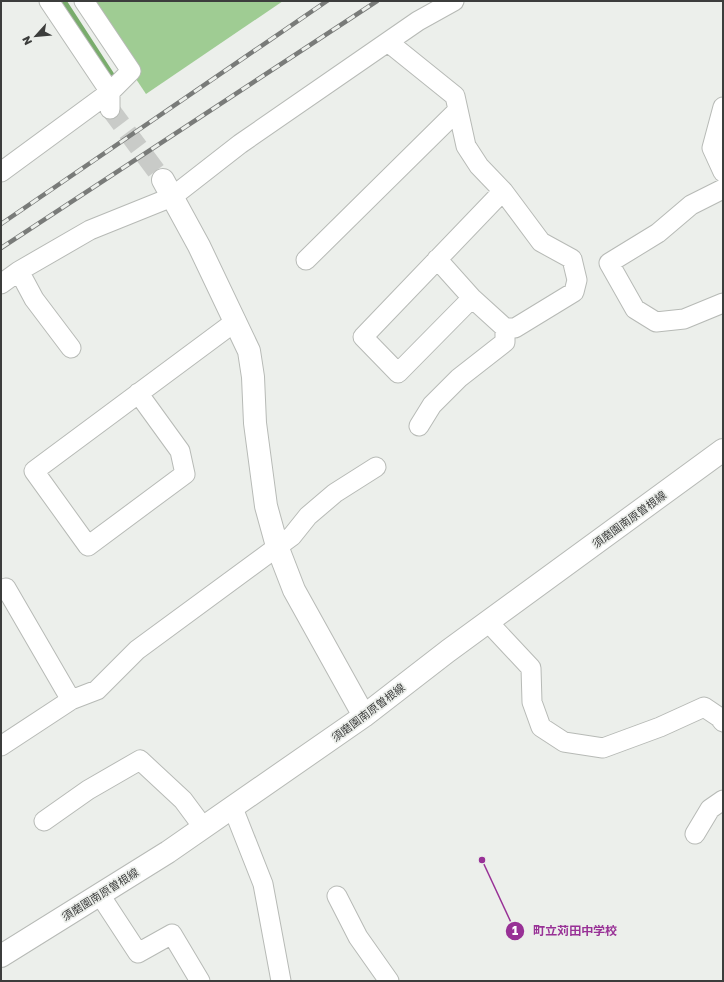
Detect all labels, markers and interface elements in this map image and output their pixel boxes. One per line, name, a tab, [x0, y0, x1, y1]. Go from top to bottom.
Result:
north arrow	[16, 16, 56, 56]
text: N	[19, 34, 34, 47]
street label: 須磨園南原曽根線	[590, 488, 668, 550]
street label: 須磨園南原曽根線	[329, 680, 407, 744]
street label: 須磨園南原曽根線	[59, 865, 141, 923]
callout: 町立苅田中学校	[505, 919, 625, 943]
text: 1	[512, 923, 518, 938]
text: 町立苅田中学校	[533, 923, 617, 938]

